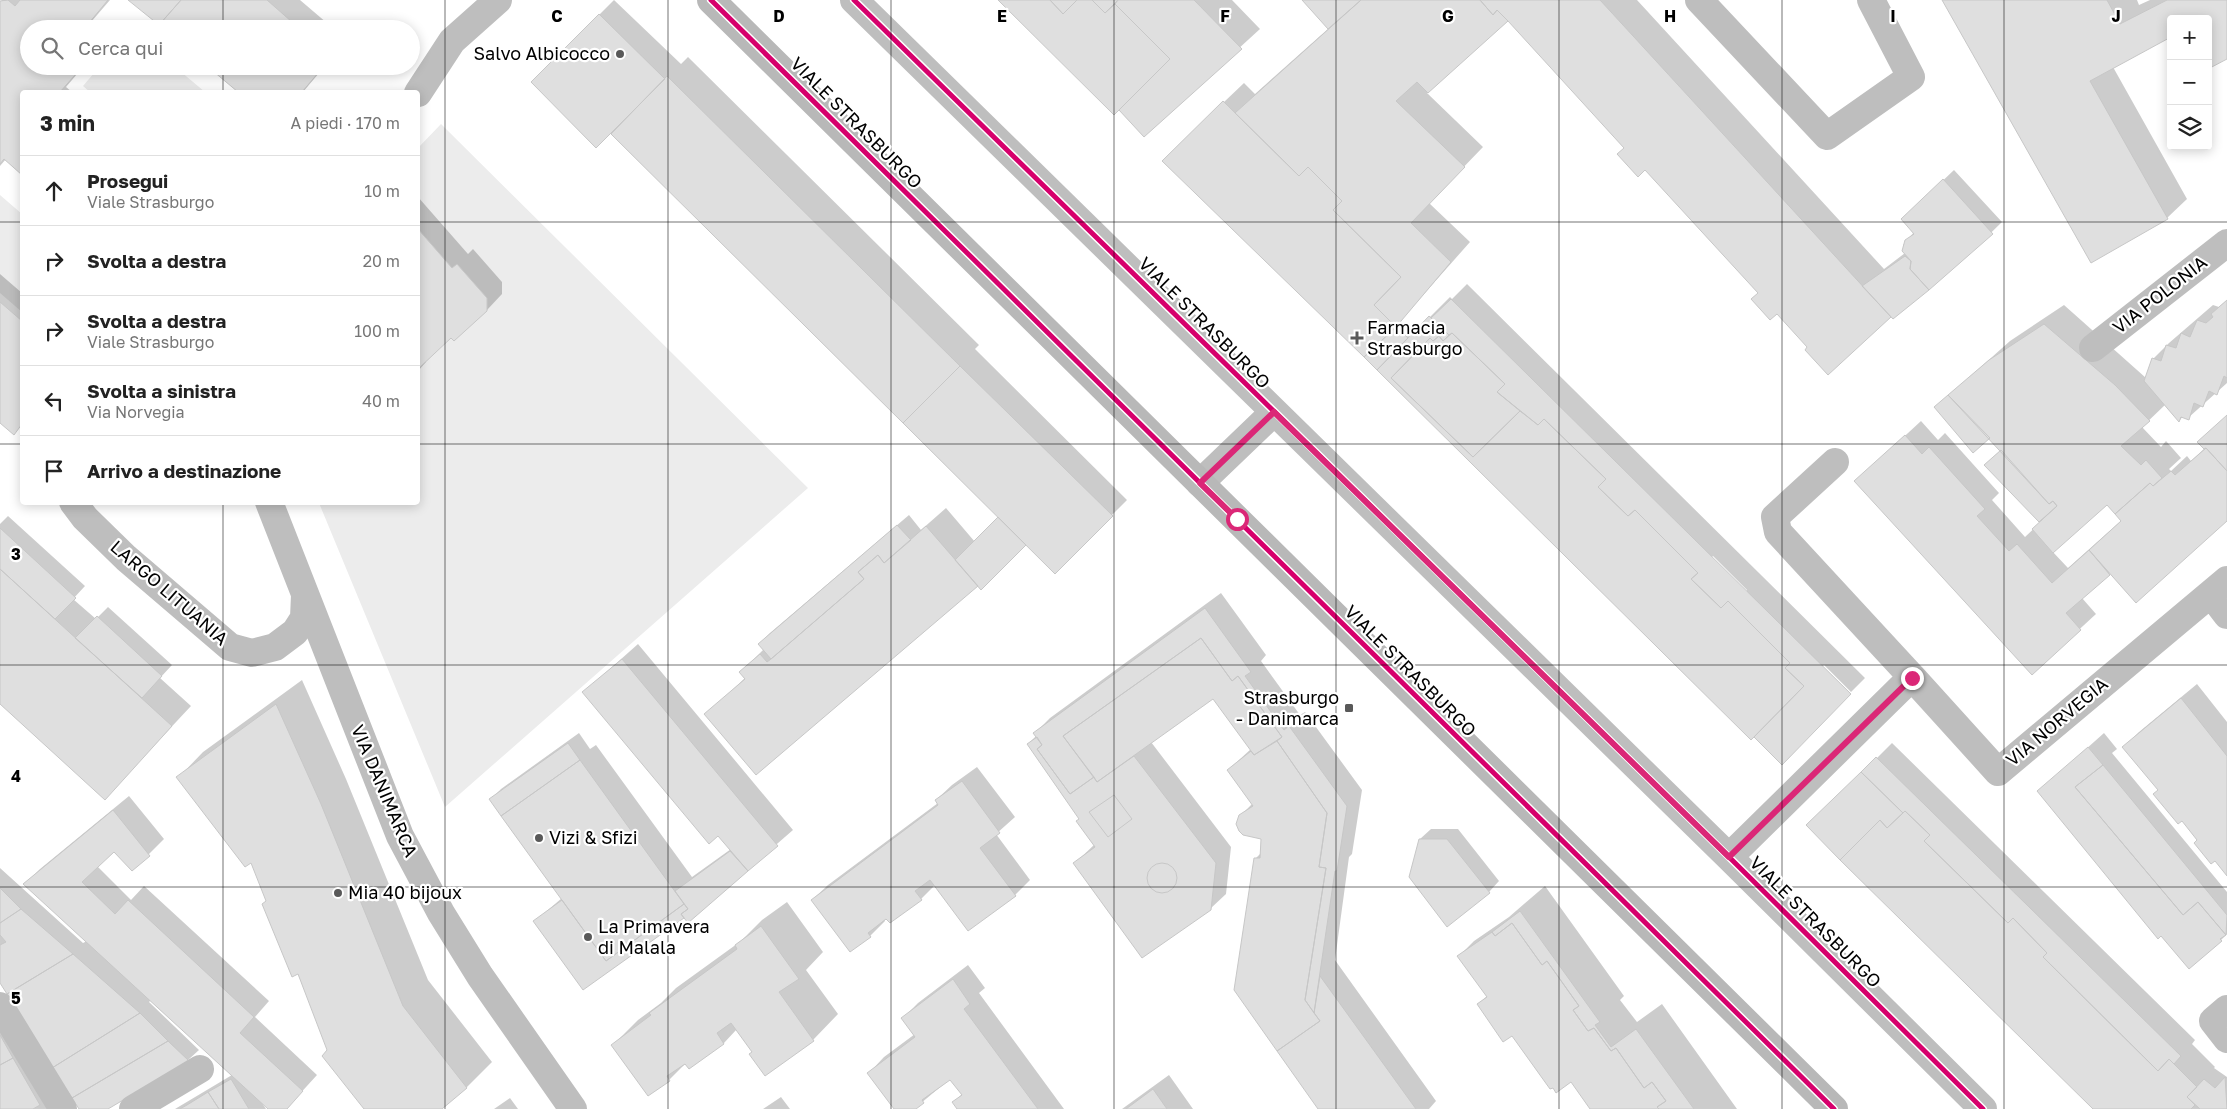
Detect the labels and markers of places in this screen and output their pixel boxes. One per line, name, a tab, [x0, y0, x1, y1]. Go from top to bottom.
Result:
place label: Salvo Albicocco	[474, 42, 610, 64]
marker: Salvo Albicocco	[614, 48, 626, 60]
place label: Farmacia Strasburgo	[1367, 316, 1463, 359]
marker: Farmacia Strasburgo	[1351, 332, 1363, 344]
place label: Strasburgo - Danimarca	[1236, 686, 1339, 729]
marker: Strasburgo - Danimarca	[1343, 702, 1355, 714]
place label: Vizi & Sfizi	[549, 826, 638, 848]
marker: Vizi & Sfizi	[533, 832, 545, 844]
place label: Mia 40 bijoux	[348, 881, 462, 903]
marker: Mia 40 bijoux	[332, 887, 344, 899]
place label: La Primavera di Malala	[598, 915, 710, 958]
marker: La Primavera di Malala	[582, 931, 594, 943]

